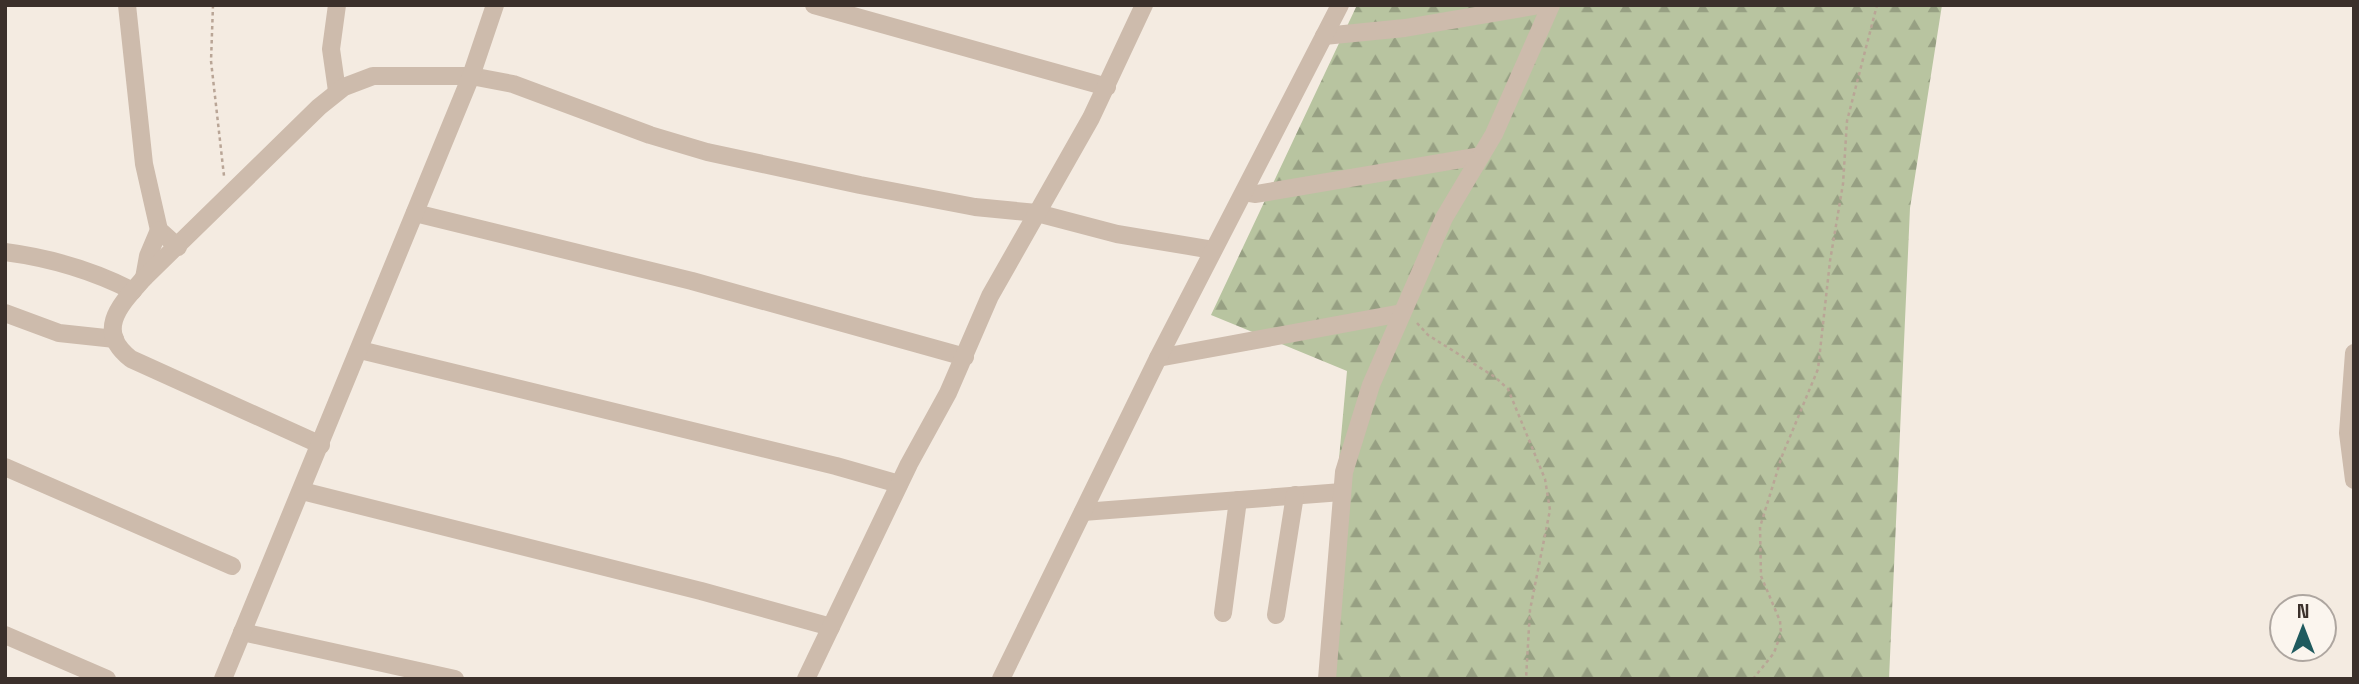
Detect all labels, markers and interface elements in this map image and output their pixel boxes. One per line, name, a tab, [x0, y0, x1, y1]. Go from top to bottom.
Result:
north arrow	[2268, 593, 2338, 663]
text: N	[2297, 599, 2309, 624]

